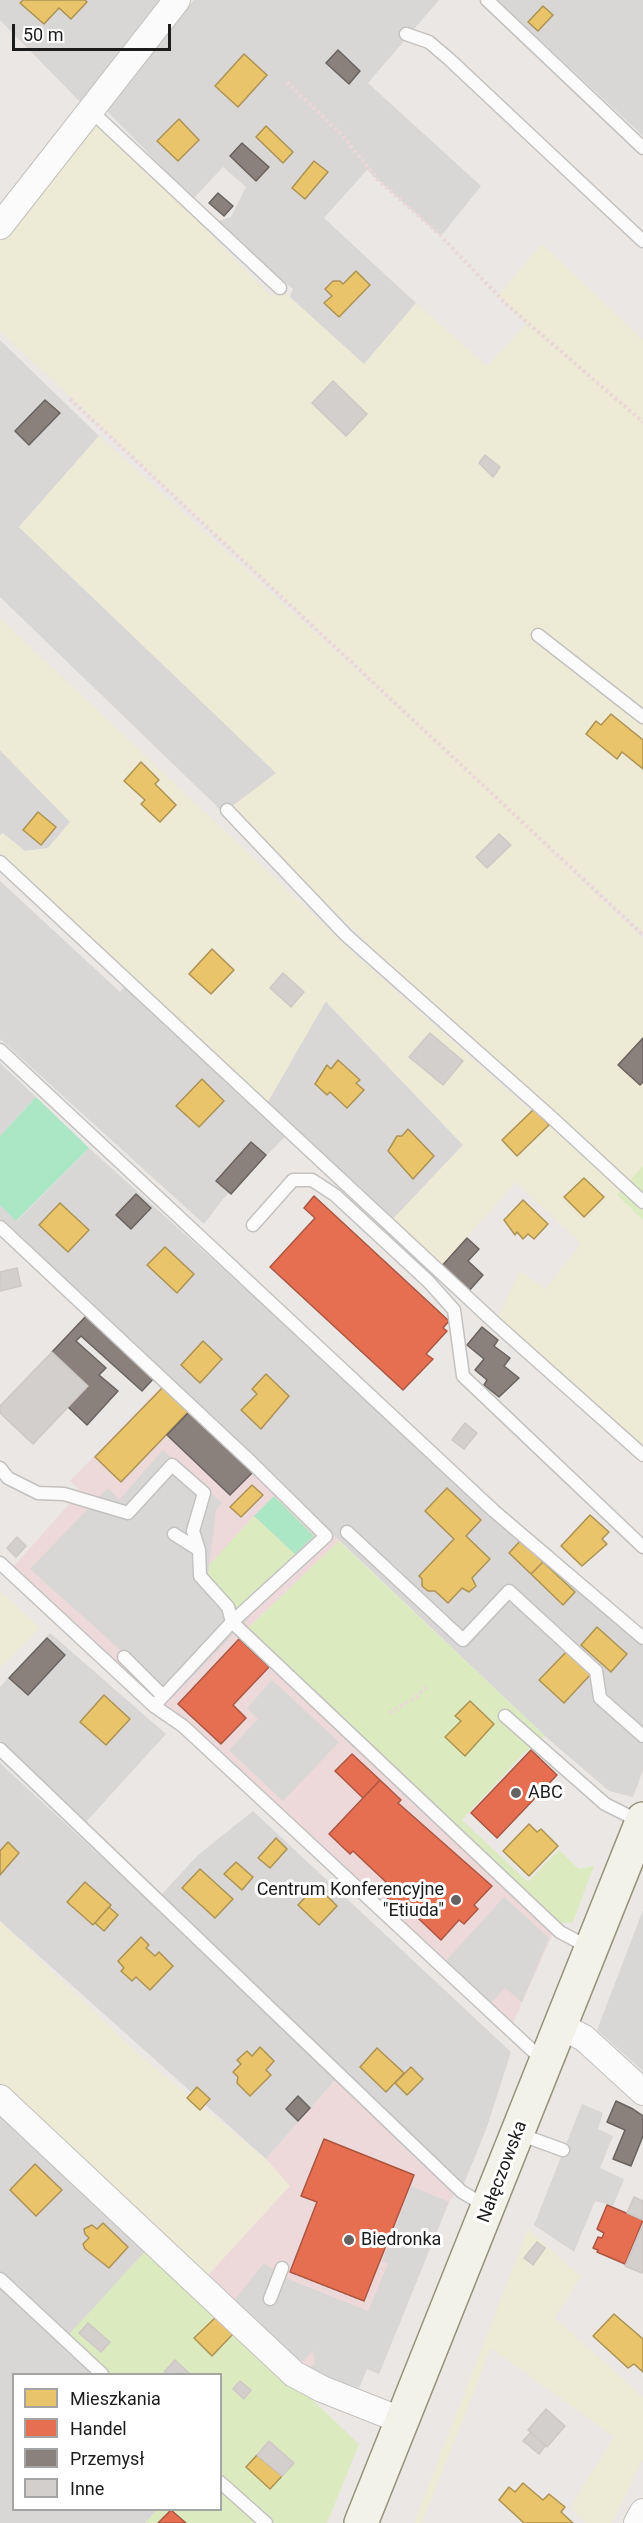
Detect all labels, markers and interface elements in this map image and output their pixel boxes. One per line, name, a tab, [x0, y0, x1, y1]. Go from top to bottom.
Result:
scale bar	[15, 12, 174, 50]
text: 50 m	[23, 24, 63, 45]
place label: ABC	[528, 1782, 563, 1804]
marker: ABC	[509, 1786, 523, 1800]
place label: Centrum Konferencyjne "Etiuda"	[257, 1879, 444, 1922]
marker: Centrum Konferencyjne "Etiuda"	[449, 1893, 463, 1907]
street label: Nałęczowska	[474, 2118, 532, 2226]
place label: Biedronka	[361, 2229, 441, 2251]
marker: Biedronka	[342, 2233, 356, 2247]
legend	[12, 2373, 222, 2511]
text: Mieszkania	[70, 2388, 161, 2409]
text: Handel	[70, 2418, 127, 2439]
text: Przemysł	[70, 2448, 144, 2469]
text: Inne	[70, 2478, 104, 2499]

